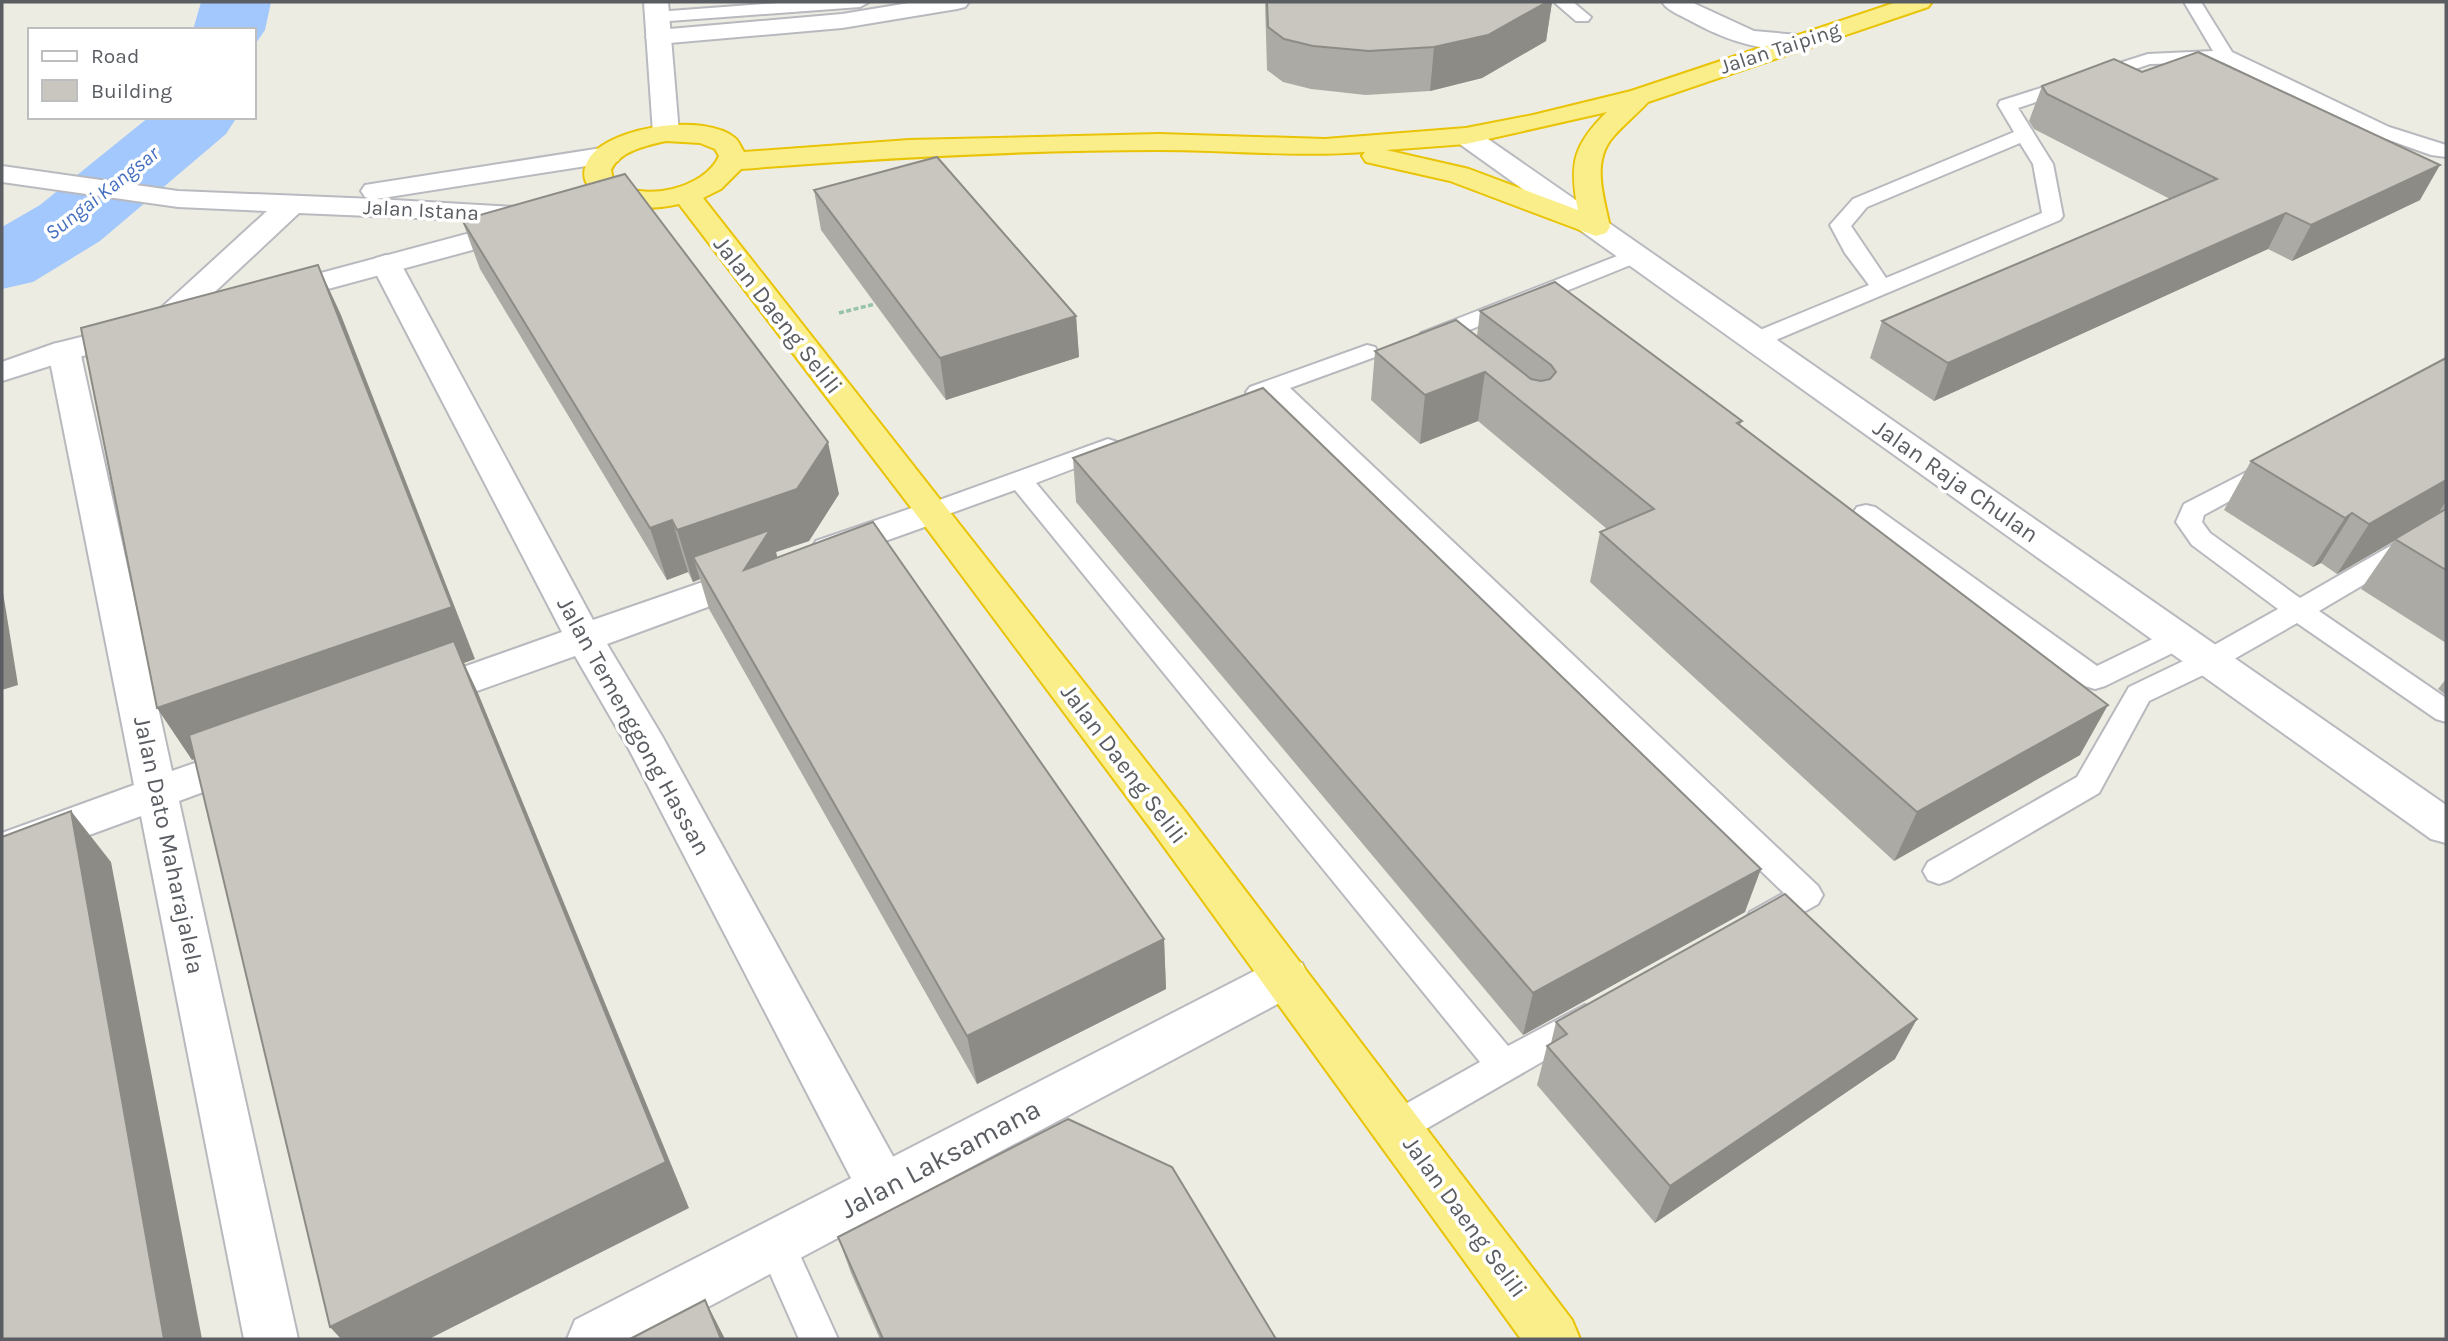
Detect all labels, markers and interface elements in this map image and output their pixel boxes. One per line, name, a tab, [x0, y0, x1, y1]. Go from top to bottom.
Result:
street label: Jalan Taiping	[1717, 17, 1843, 79]
legend	[28, 28, 256, 119]
text: Road	[91, 44, 139, 68]
text: Building	[91, 79, 172, 103]
water label: Sungai Kangsar	[40, 141, 164, 245]
street label: Jalan Istana	[363, 195, 479, 225]
street label: Jalan Daeng Selili	[708, 230, 848, 400]
street label: Jalan Raja Chulan	[1868, 413, 2044, 549]
street label: Jalan Temenggong Hassan	[551, 592, 717, 860]
street label: Jalan Daeng Selili	[1055, 679, 1193, 849]
street label: Jalan Dato Maharajalela	[128, 714, 210, 976]
street label: Jalan Laksamana	[835, 1092, 1046, 1225]
street label: Jalan Daeng Selili	[1397, 1131, 1533, 1303]

